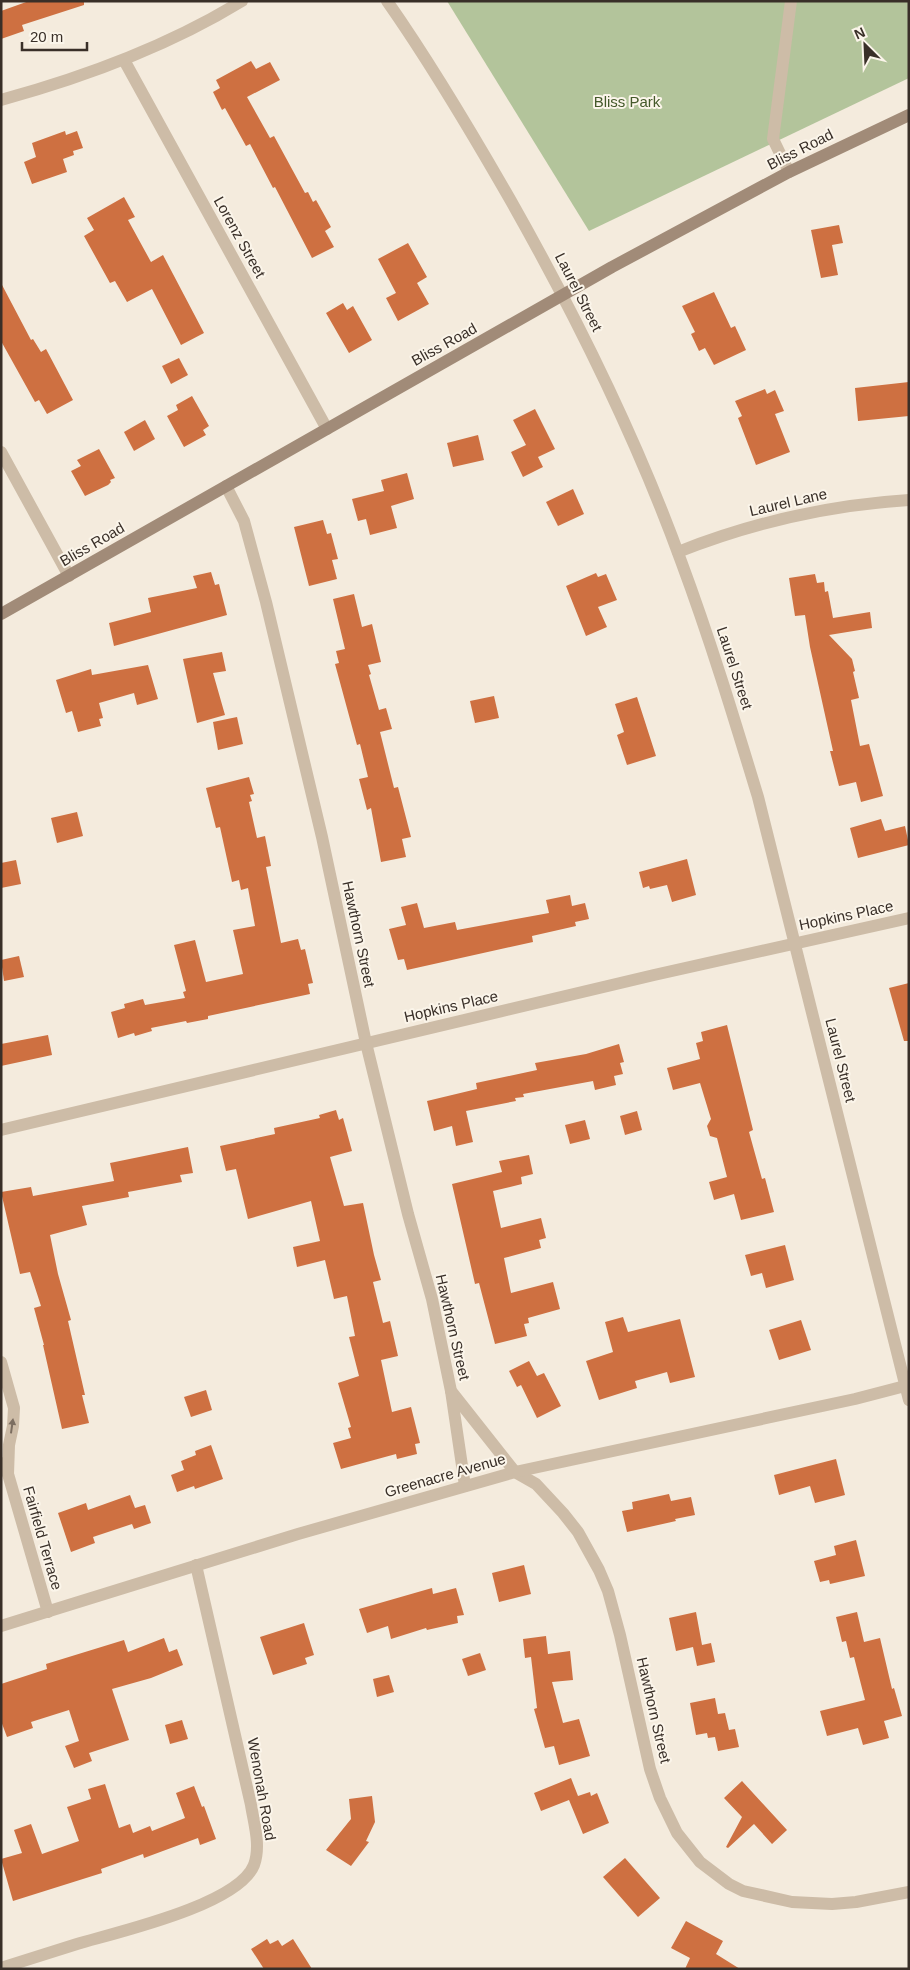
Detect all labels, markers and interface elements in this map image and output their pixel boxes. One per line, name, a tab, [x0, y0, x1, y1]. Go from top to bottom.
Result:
scale bar	[22, 20, 88, 52]
north arrow	[840, 20, 890, 70]
text: N	[852, 24, 868, 42]
text: 20 m	[30, 28, 63, 45]
park label: Bliss Park	[594, 93, 661, 110]
street label: Bliss Road	[764, 125, 836, 173]
street label: Lorenz Street	[211, 193, 270, 281]
street label: Laurel Street	[552, 250, 606, 335]
street label: Bliss Road	[409, 319, 479, 369]
street label: Laurel Lane	[747, 485, 829, 519]
street label: Bliss Road	[57, 519, 127, 569]
street label: Laurel Street	[714, 625, 757, 712]
street label: Hawthorn Street	[339, 879, 379, 990]
street label: Hopkins Place	[797, 897, 895, 933]
street label: Hopkins Place	[402, 987, 500, 1025]
street label: Laurel Street	[822, 1016, 860, 1105]
street label: Hawthorn Street	[433, 1272, 474, 1383]
one-way arrow	[9, 1417, 17, 1433]
street label: Greenacre Avenue	[383, 1450, 507, 1500]
street label: Fairfield Terrace	[20, 1484, 66, 1592]
street label: Hawthorn Street	[634, 1655, 675, 1766]
street label: Wenonah Road	[245, 1736, 279, 1842]

